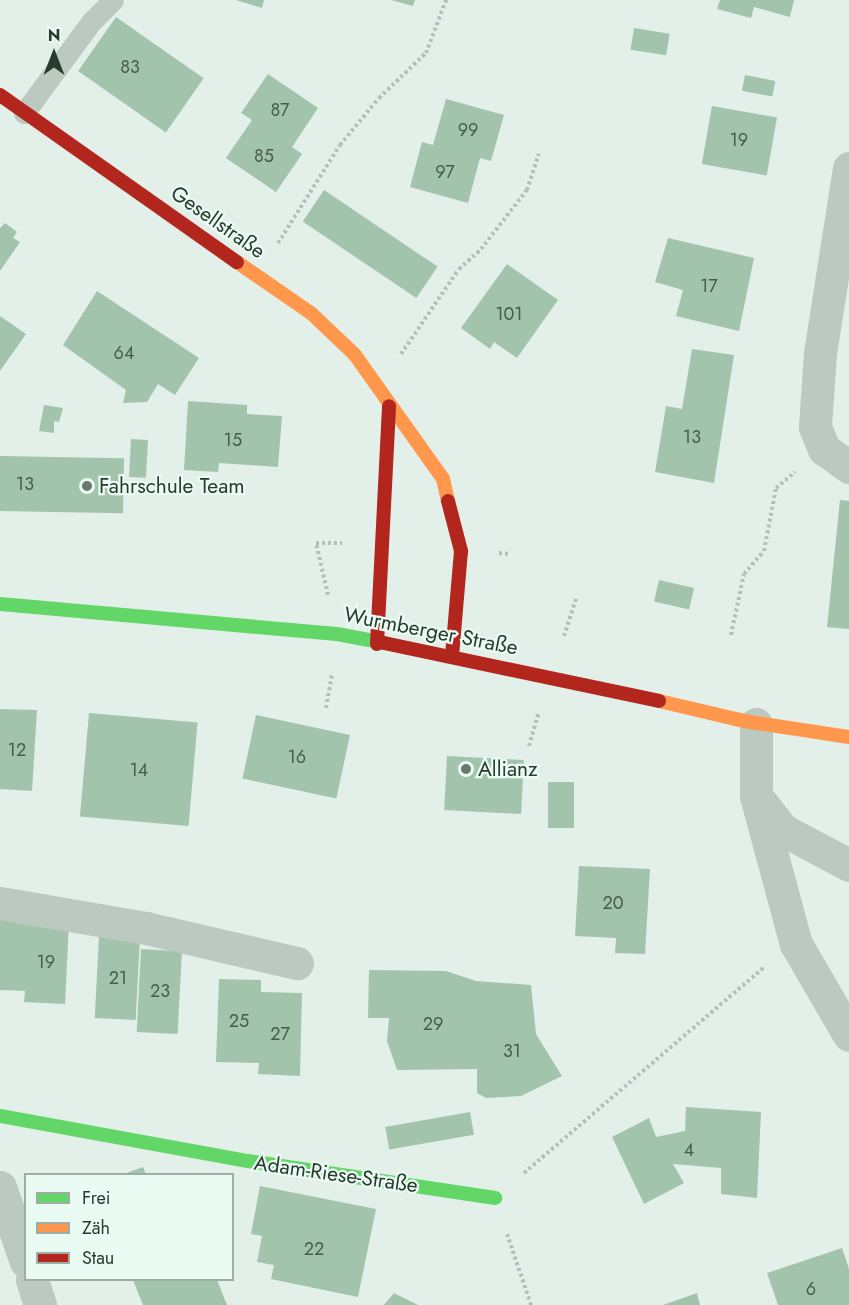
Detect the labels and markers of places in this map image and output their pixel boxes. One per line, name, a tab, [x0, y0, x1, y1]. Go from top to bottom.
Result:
place label: Fahrschule Team	[99, 473, 245, 499]
marker: Fahrschule Team	[80, 479, 94, 493]
place label: Allianz	[478, 756, 538, 782]
marker: Allianz	[459, 762, 473, 776]

